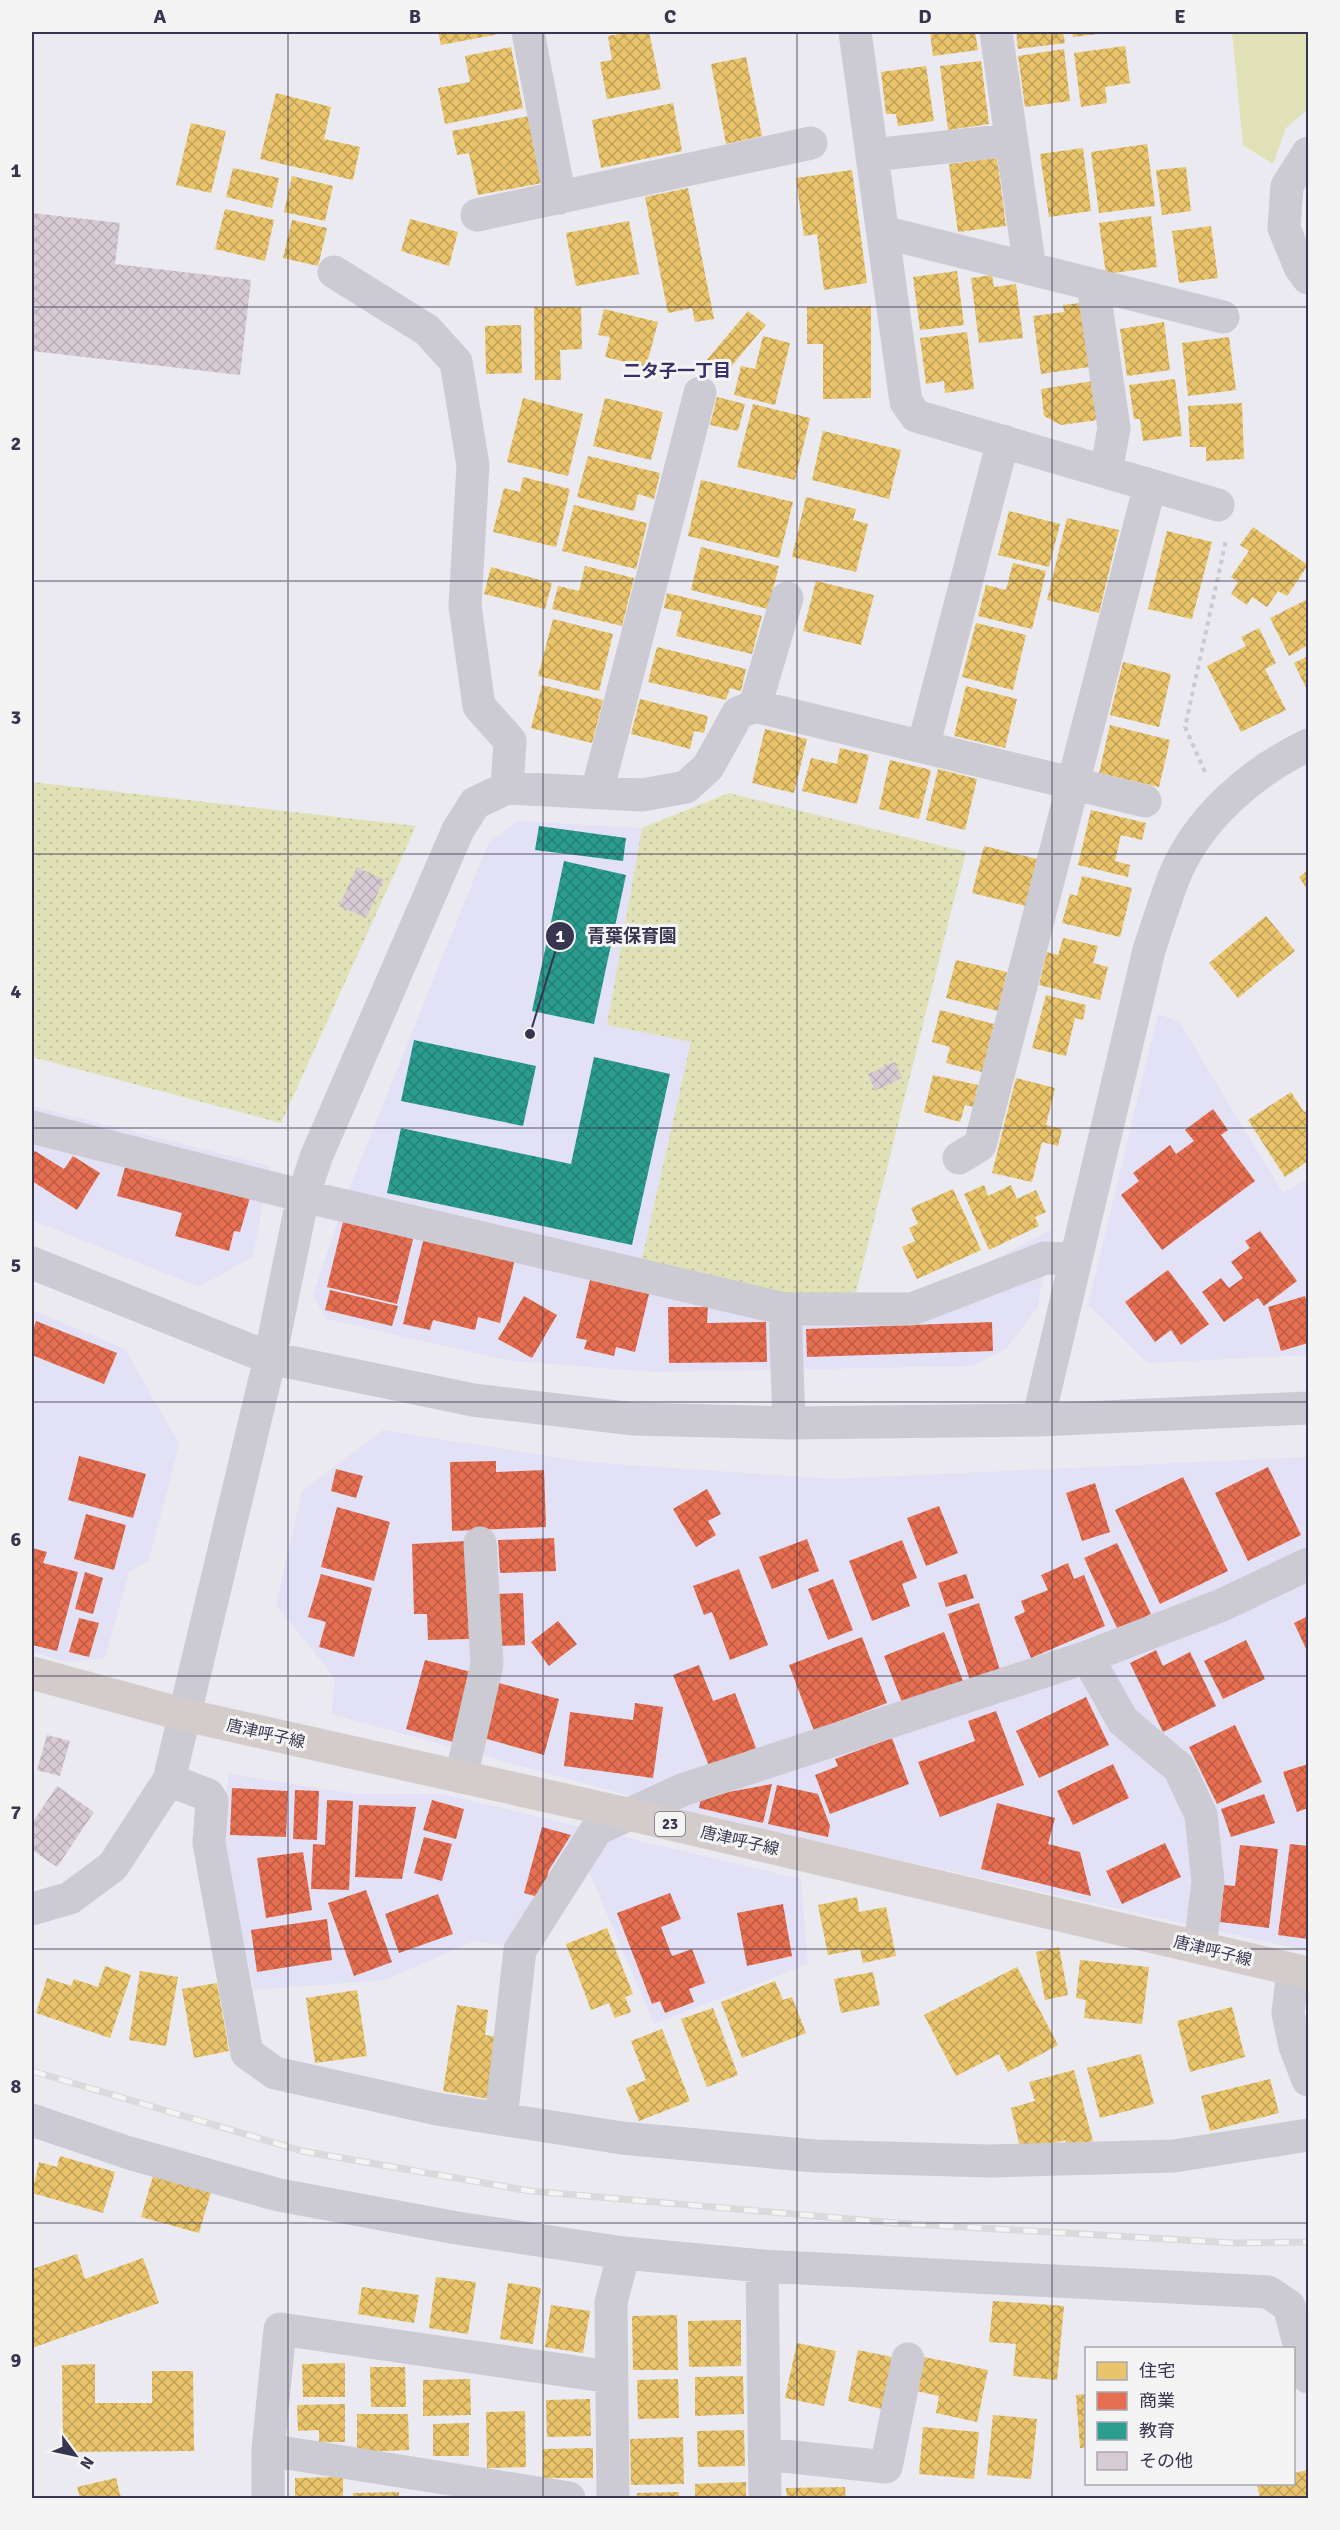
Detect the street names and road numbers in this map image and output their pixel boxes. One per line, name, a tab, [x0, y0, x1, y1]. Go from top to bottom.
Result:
street label: 唐津呼子線	[225, 1715, 307, 1753]
road number: 23	[655, 1812, 685, 1836]
street label: 唐津呼子線	[699, 1822, 781, 1860]
street label: 唐津呼子線	[1172, 1932, 1254, 1970]

